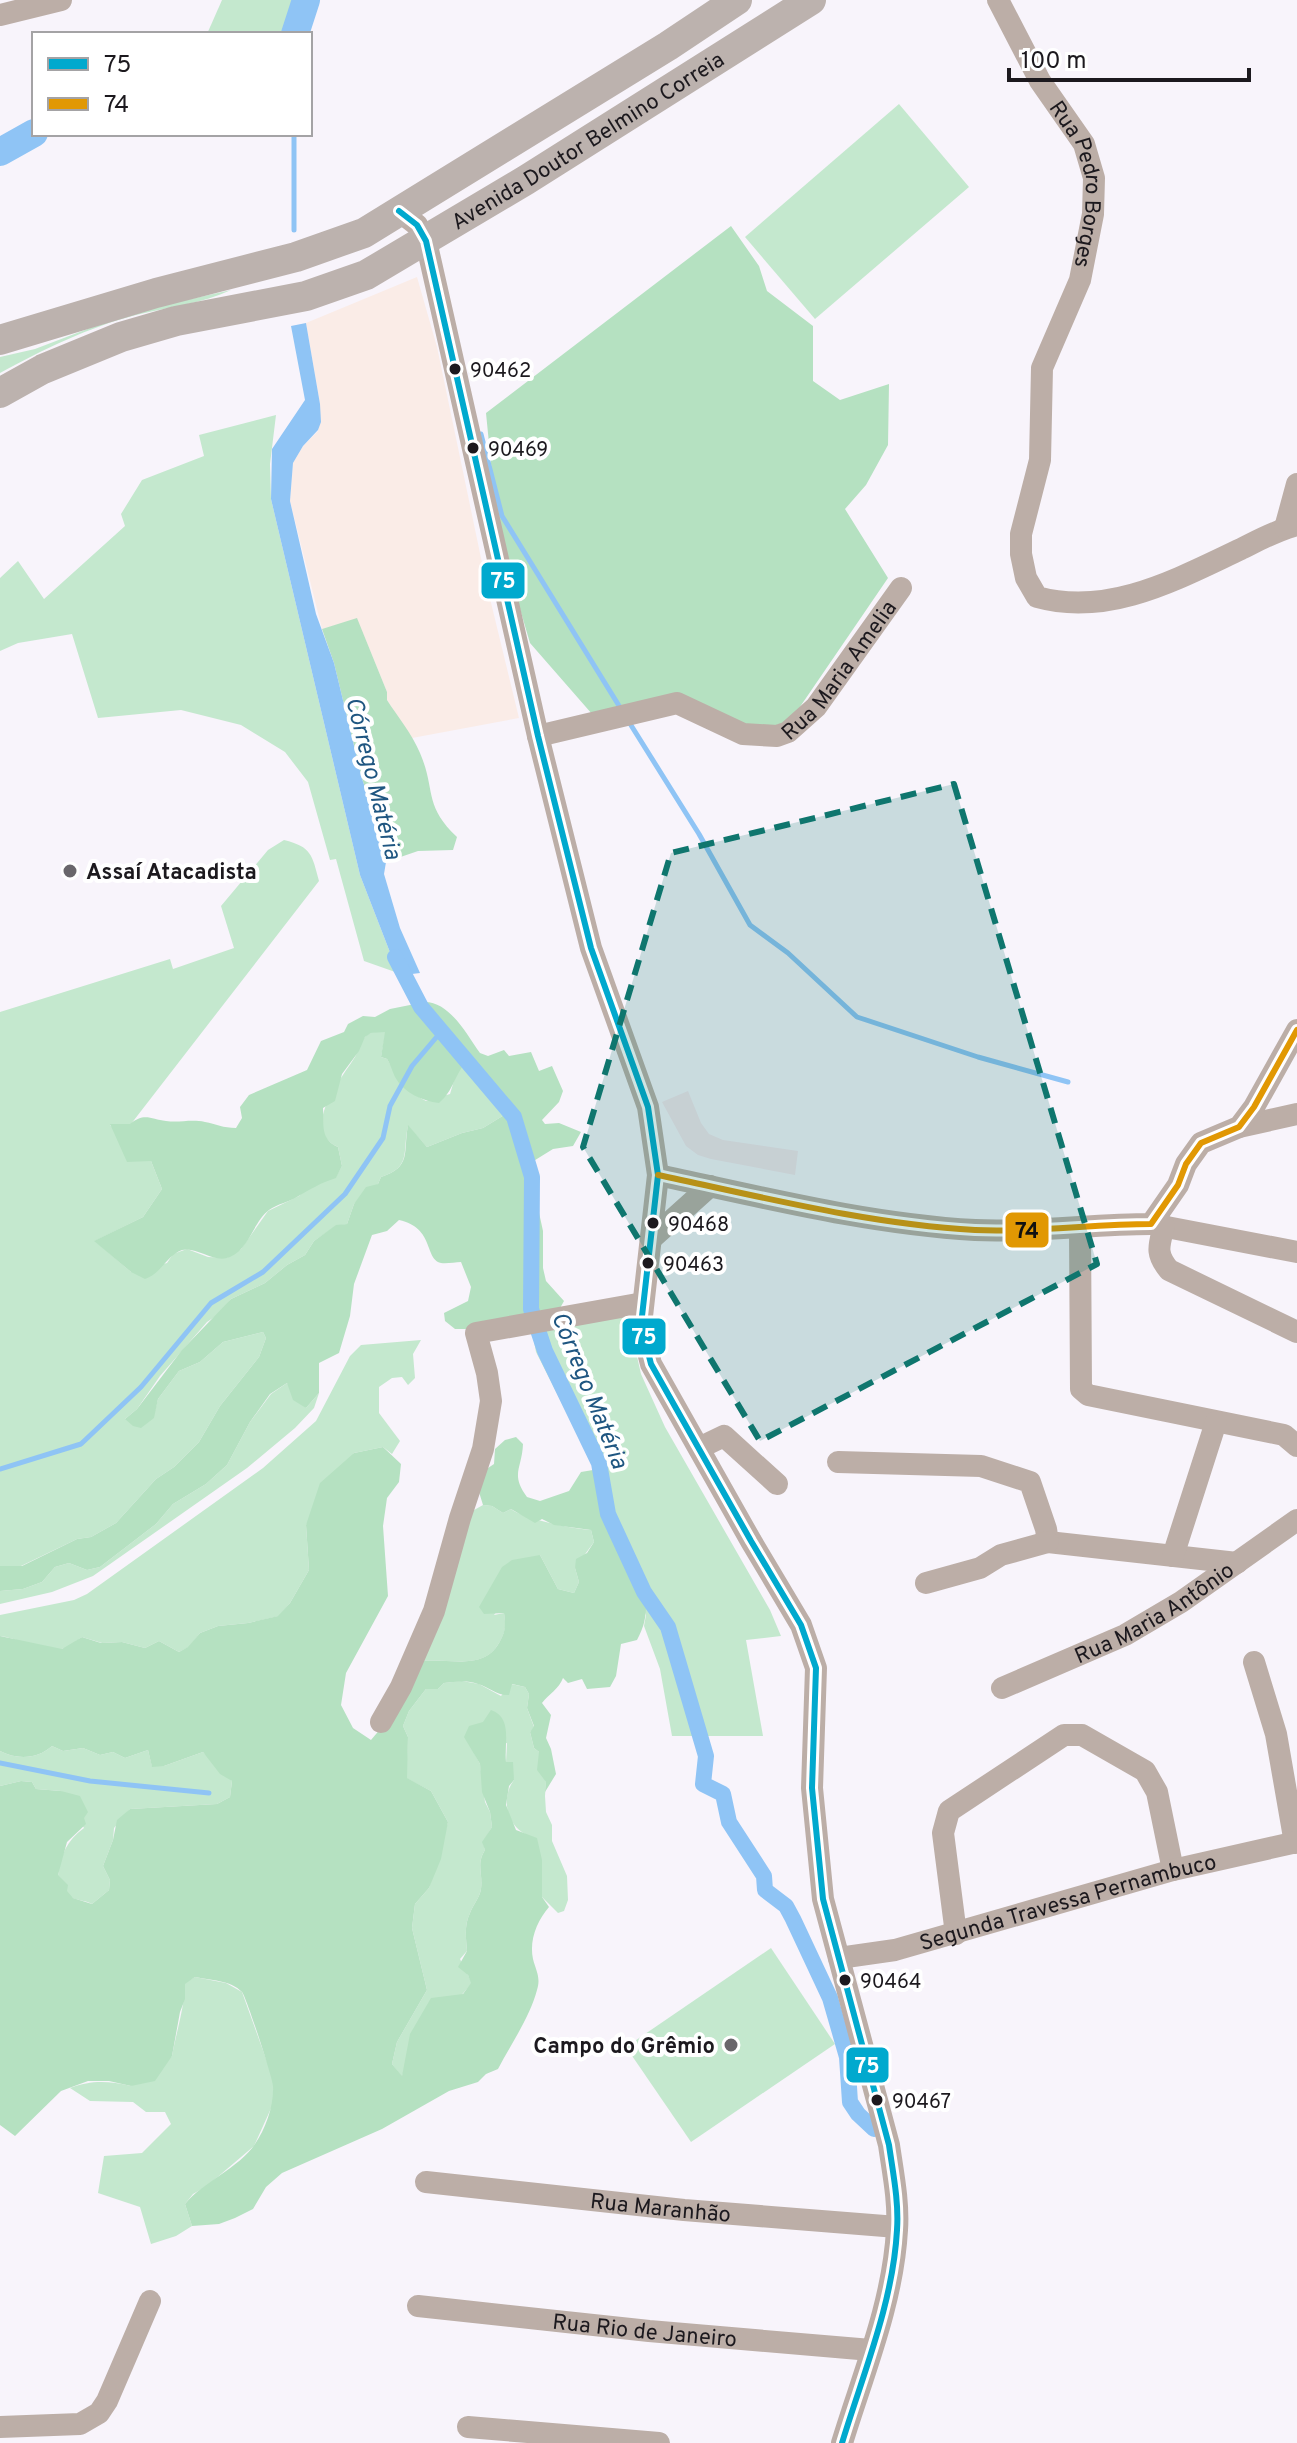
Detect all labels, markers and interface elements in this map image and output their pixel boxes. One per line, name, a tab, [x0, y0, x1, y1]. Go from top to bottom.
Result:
legend	[32, 32, 312, 136]
scale bar	[1009, 32, 1249, 82]
street label: Avenida Doutor Belmino Correia	[447, 47, 730, 237]
text: 100 m	[1021, 47, 1087, 77]
text: 75	[104, 51, 131, 81]
text: 74	[104, 91, 129, 121]
street label: Rua Pedro Borges	[1042, 96, 1105, 270]
place label: 90462	[470, 359, 531, 385]
marker: 90462	[447, 361, 463, 377]
place label: 90469	[488, 438, 548, 464]
marker: 90469	[465, 440, 481, 456]
line badge: 75	[480, 561, 526, 600]
text: 75	[490, 569, 516, 596]
street label: Rua Maria Amelia	[777, 596, 904, 747]
water label: Córrego Matéria	[337, 694, 407, 863]
place label: Assaí Atacadista	[86, 860, 257, 887]
marker: Assaí Atacadista	[61, 862, 79, 880]
line badge: 74	[1004, 1211, 1050, 1249]
place label: 90468	[668, 1213, 729, 1239]
marker: 90468	[645, 1215, 661, 1231]
text: 74	[1015, 1219, 1039, 1246]
place label: 90463	[663, 1253, 724, 1279]
marker: 90463	[640, 1255, 656, 1271]
water label: Córrego Matéria	[543, 1308, 633, 1474]
line badge: 75	[621, 1317, 667, 1356]
text: 75	[631, 1325, 657, 1352]
street label: Rua Maria Antônio	[1071, 1558, 1240, 1671]
street label: Segunda Travessa Pernambuco	[917, 1850, 1219, 1958]
place label: 90464	[860, 1970, 921, 1996]
marker: 90464	[837, 1972, 853, 1988]
place label: Campo do Grêmio	[533, 2034, 715, 2061]
marker: Campo do Grêmio	[722, 2036, 740, 2054]
line badge: 75	[845, 2046, 890, 2084]
text: 75	[854, 2054, 880, 2081]
place label: 90467	[892, 2090, 951, 2116]
marker: 90467	[869, 2092, 885, 2108]
street label: Rua Maranhão	[589, 2189, 732, 2230]
street label: Rua Rio de Janeiro	[551, 2310, 738, 2354]

